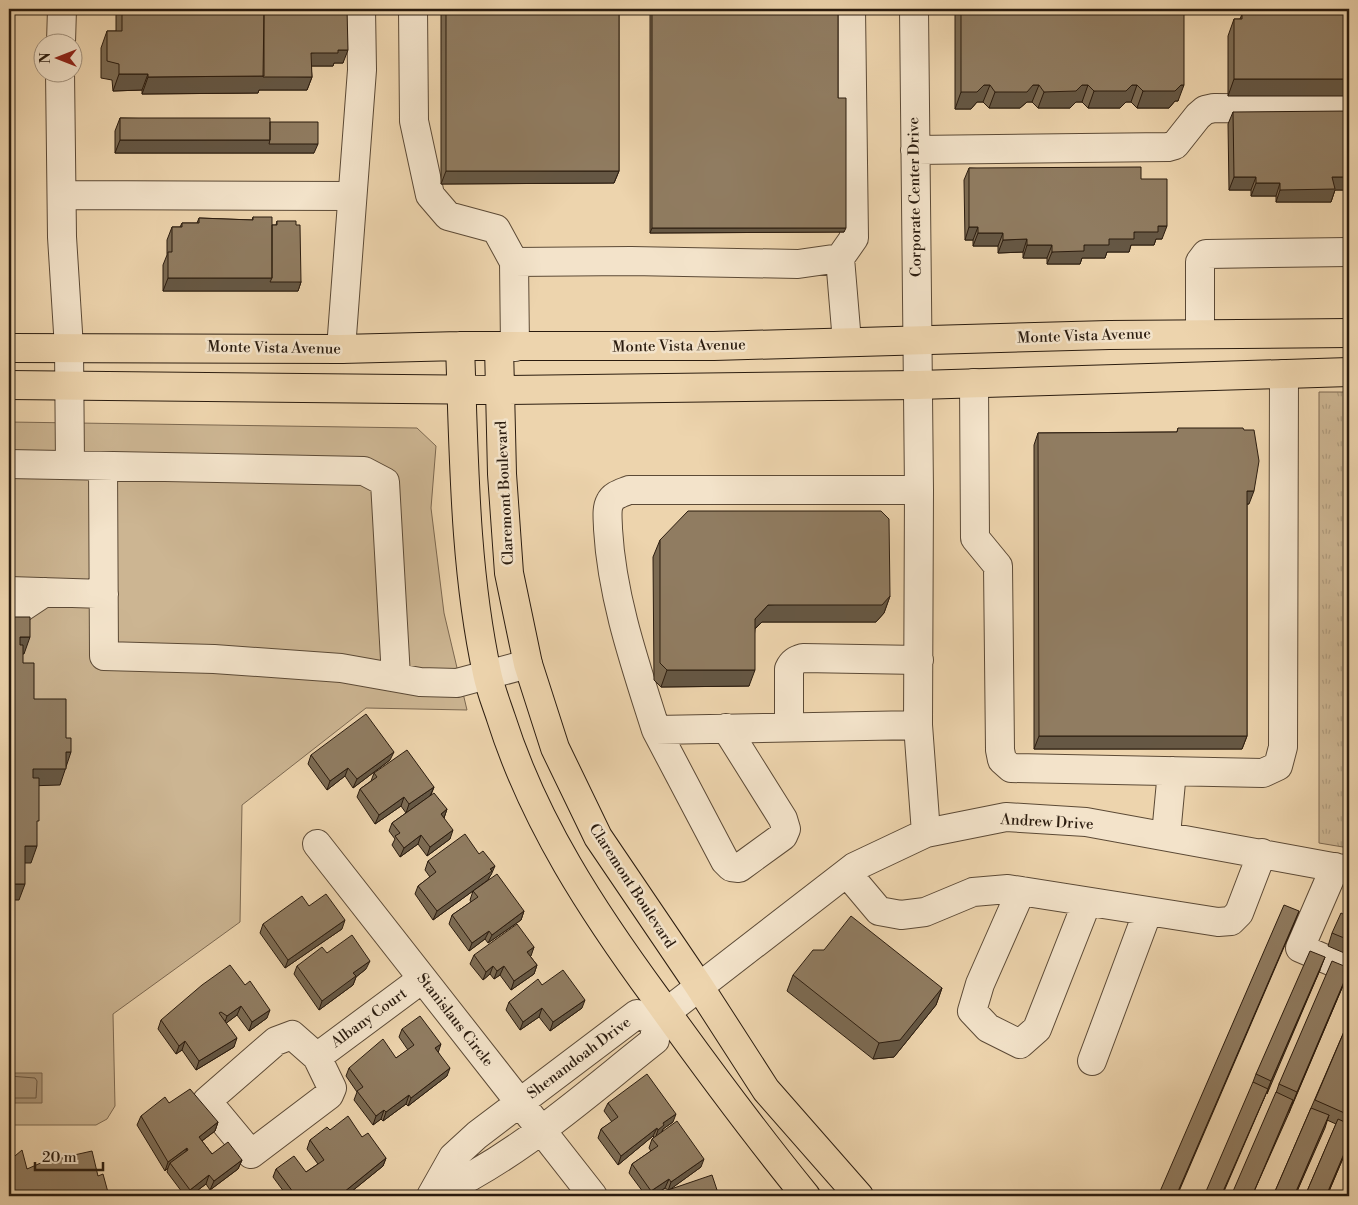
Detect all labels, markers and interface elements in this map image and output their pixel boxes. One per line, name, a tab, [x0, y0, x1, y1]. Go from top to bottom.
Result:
north arrow	[32, 32, 82, 82]
text: N	[37, 52, 55, 64]
street label: Corporate Center Drive	[904, 117, 926, 277]
street label: Monte Vista Avenue	[1017, 324, 1151, 348]
street label: Monte Vista Avenue	[612, 335, 746, 357]
street label: Monte Vista Avenue	[207, 337, 341, 359]
street label: Claremont Boulevard	[492, 420, 518, 566]
street label: Andrew Drive	[999, 810, 1094, 834]
street label: Claremont Boulevard	[585, 820, 680, 952]
street label: Stanislaus Circle	[413, 969, 497, 1071]
street label: Albany Court	[326, 984, 411, 1053]
street label: Shenandoah Drive	[523, 1013, 635, 1103]
scale bar	[35, 1140, 102, 1172]
text: 20 m	[42, 1148, 77, 1167]

